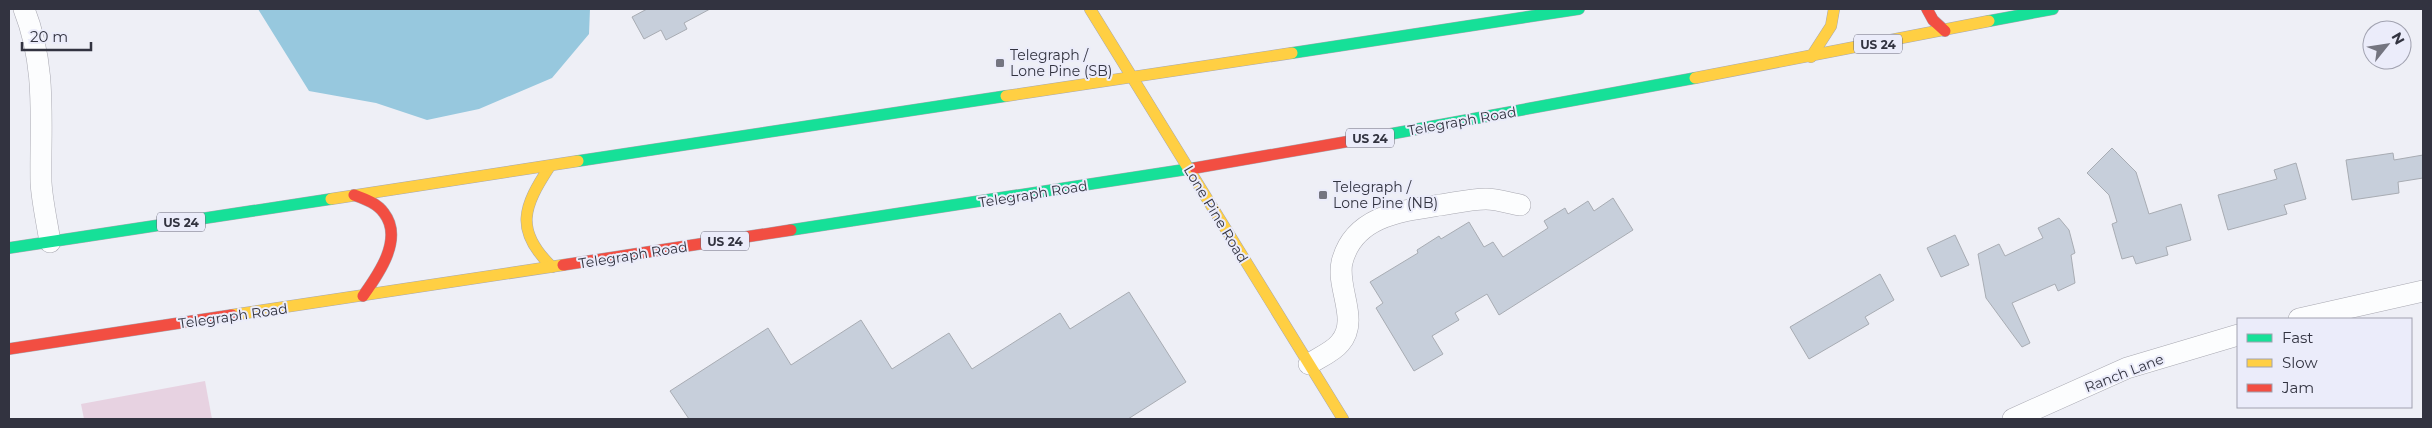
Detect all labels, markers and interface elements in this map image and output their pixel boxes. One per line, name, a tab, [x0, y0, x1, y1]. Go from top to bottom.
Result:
scale bar	[22, 20, 91, 52]
north arrow	[2362, 20, 2412, 70]
text: 20 m	[30, 27, 68, 46]
text: N	[2388, 29, 2409, 48]
road number: US 24	[1854, 34, 1902, 54]
place label: Telegraph / Lone Pine (SB)	[1010, 46, 1112, 80]
marker: Telegraph / Lone Pine (SB)	[994, 57, 1006, 69]
street label: Telegraph Road	[1406, 103, 1518, 139]
road number: US 24	[1346, 128, 1394, 148]
street label: Lone Pine Road	[1180, 162, 1252, 266]
street label: Telegraph Road	[977, 177, 1089, 211]
place label: Telegraph / Lone Pine (NB)	[1333, 178, 1438, 212]
marker: Telegraph / Lone Pine (NB)	[1317, 189, 1329, 201]
road number: US 24	[157, 212, 205, 232]
road number: US 24	[701, 232, 749, 250]
street label: Telegraph Road	[577, 238, 689, 272]
street label: Telegraph Road	[177, 299, 289, 333]
legend	[2237, 318, 2412, 408]
text: Fast	[2282, 328, 2313, 347]
street label: Ranch Lane	[2082, 350, 2166, 396]
text: Slow	[2282, 353, 2318, 372]
text: Jam	[2281, 378, 2314, 397]

